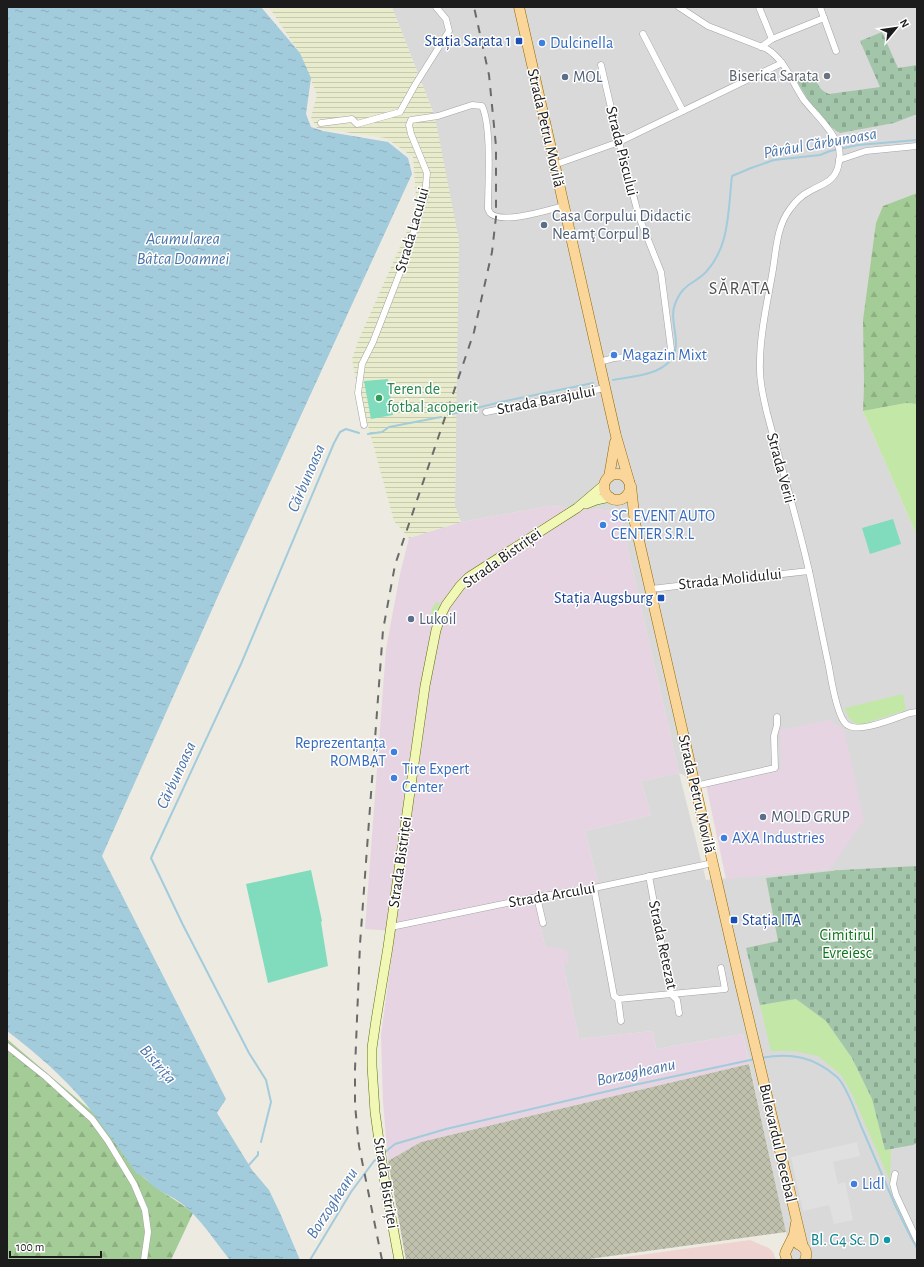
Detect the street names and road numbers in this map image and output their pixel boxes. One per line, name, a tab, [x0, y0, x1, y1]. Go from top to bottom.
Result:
street label: Strada Petru Movilă	[525, 67, 567, 189]
street label: Strada Piscului	[603, 105, 641, 197]
street label: Strada Lacului	[392, 186, 432, 274]
street label: Strada Barajului	[495, 383, 597, 418]
street label: Strada Verii	[764, 431, 798, 505]
street label: Strada Bistriței	[460, 525, 545, 593]
street label: Strada Molidului	[678, 566, 782, 592]
street label: Strada Petru Movilă	[676, 733, 718, 855]
street label: Strada Bistriței	[386, 815, 416, 909]
street label: Strada Arcului	[507, 879, 597, 911]
street label: Strada Retezat	[646, 899, 680, 991]
street label: Bulevardul Decebal	[757, 1082, 799, 1204]
street label: Strada Bistriței	[369, 1136, 401, 1230]

